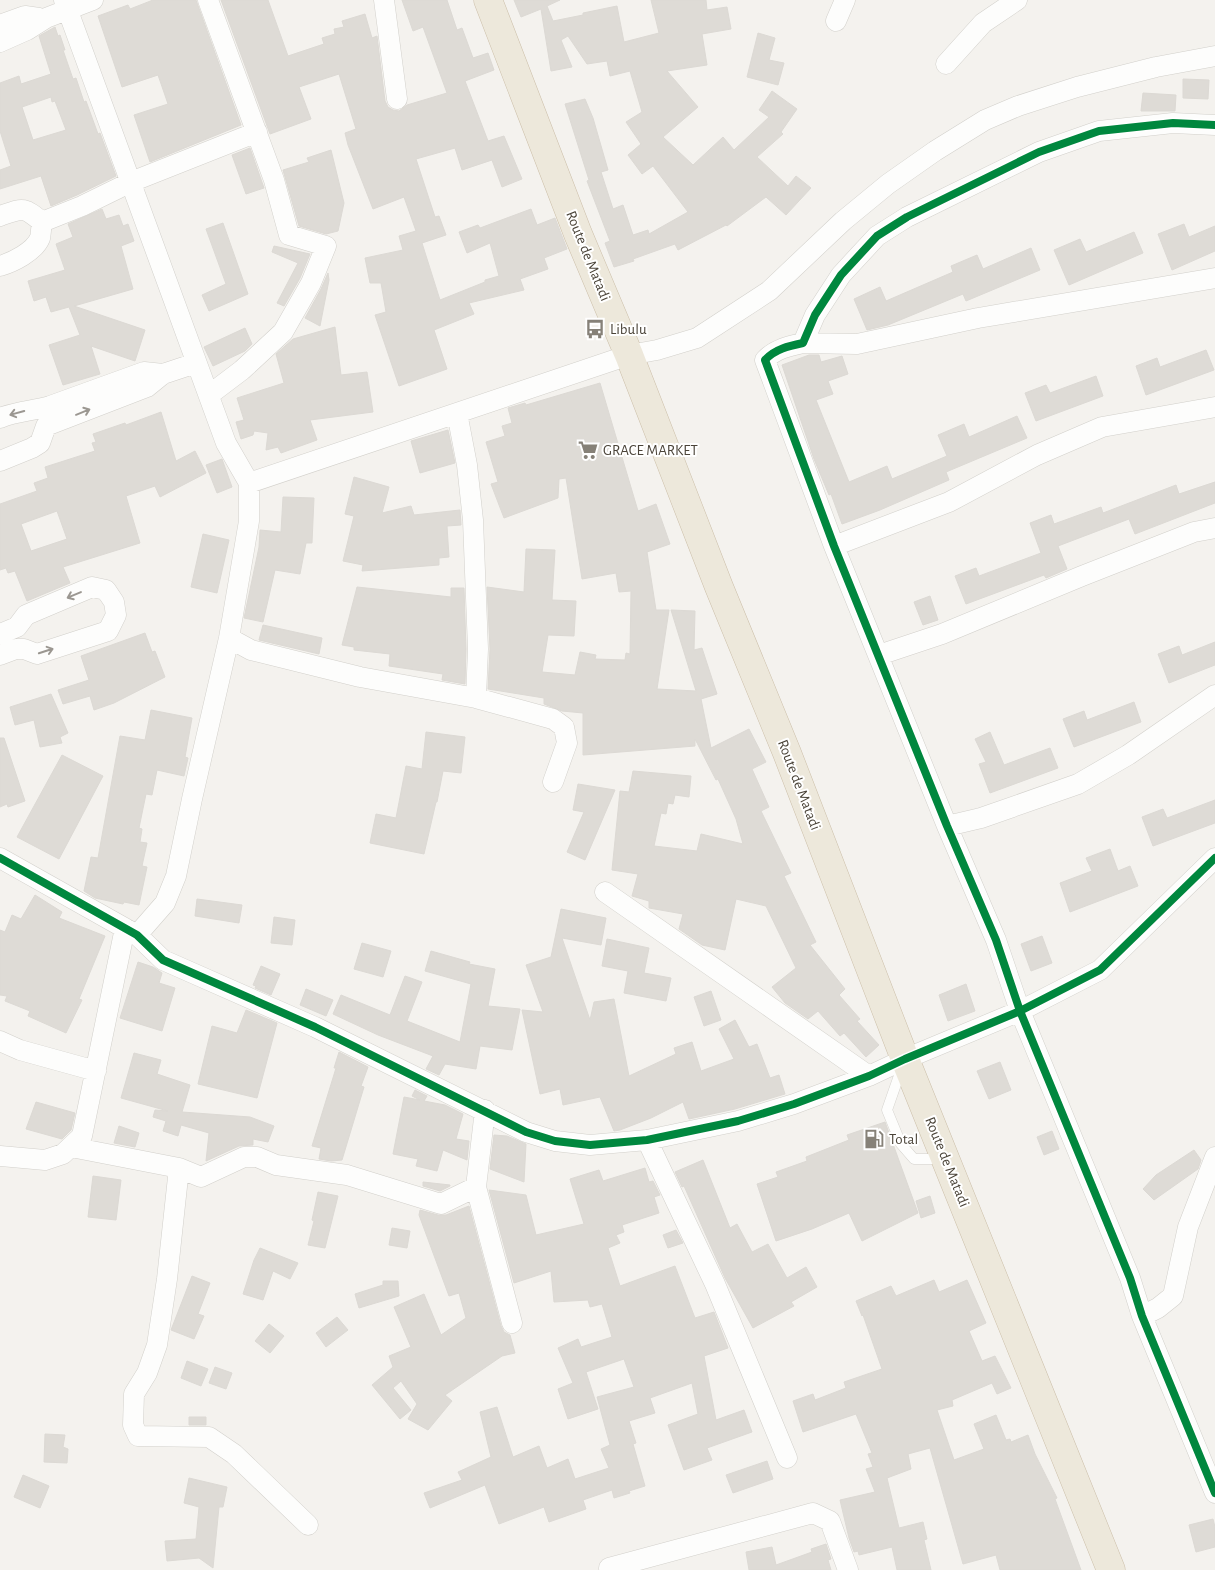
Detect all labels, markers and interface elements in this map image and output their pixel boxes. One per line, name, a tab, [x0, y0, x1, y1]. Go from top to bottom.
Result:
street label: Route de Matadi	[563, 209, 613, 303]
bus stop icon: Libulu	[584, 318, 606, 340]
place label: Libulu	[610, 322, 647, 337]
one-way arrow	[75, 407, 90, 417]
one-way arrow	[9, 408, 25, 418]
supermarket icon: GRACE MARKET	[577, 439, 599, 461]
place label: GRACE MARKET	[603, 443, 699, 458]
one-way arrow	[67, 590, 82, 600]
one-way arrow	[38, 645, 54, 655]
street label: Route de Matadi	[775, 738, 823, 832]
street label: Route de Matadi	[922, 1115, 972, 1209]
fuel station icon: Total	[863, 1128, 885, 1150]
place label: Total	[889, 1132, 918, 1147]

